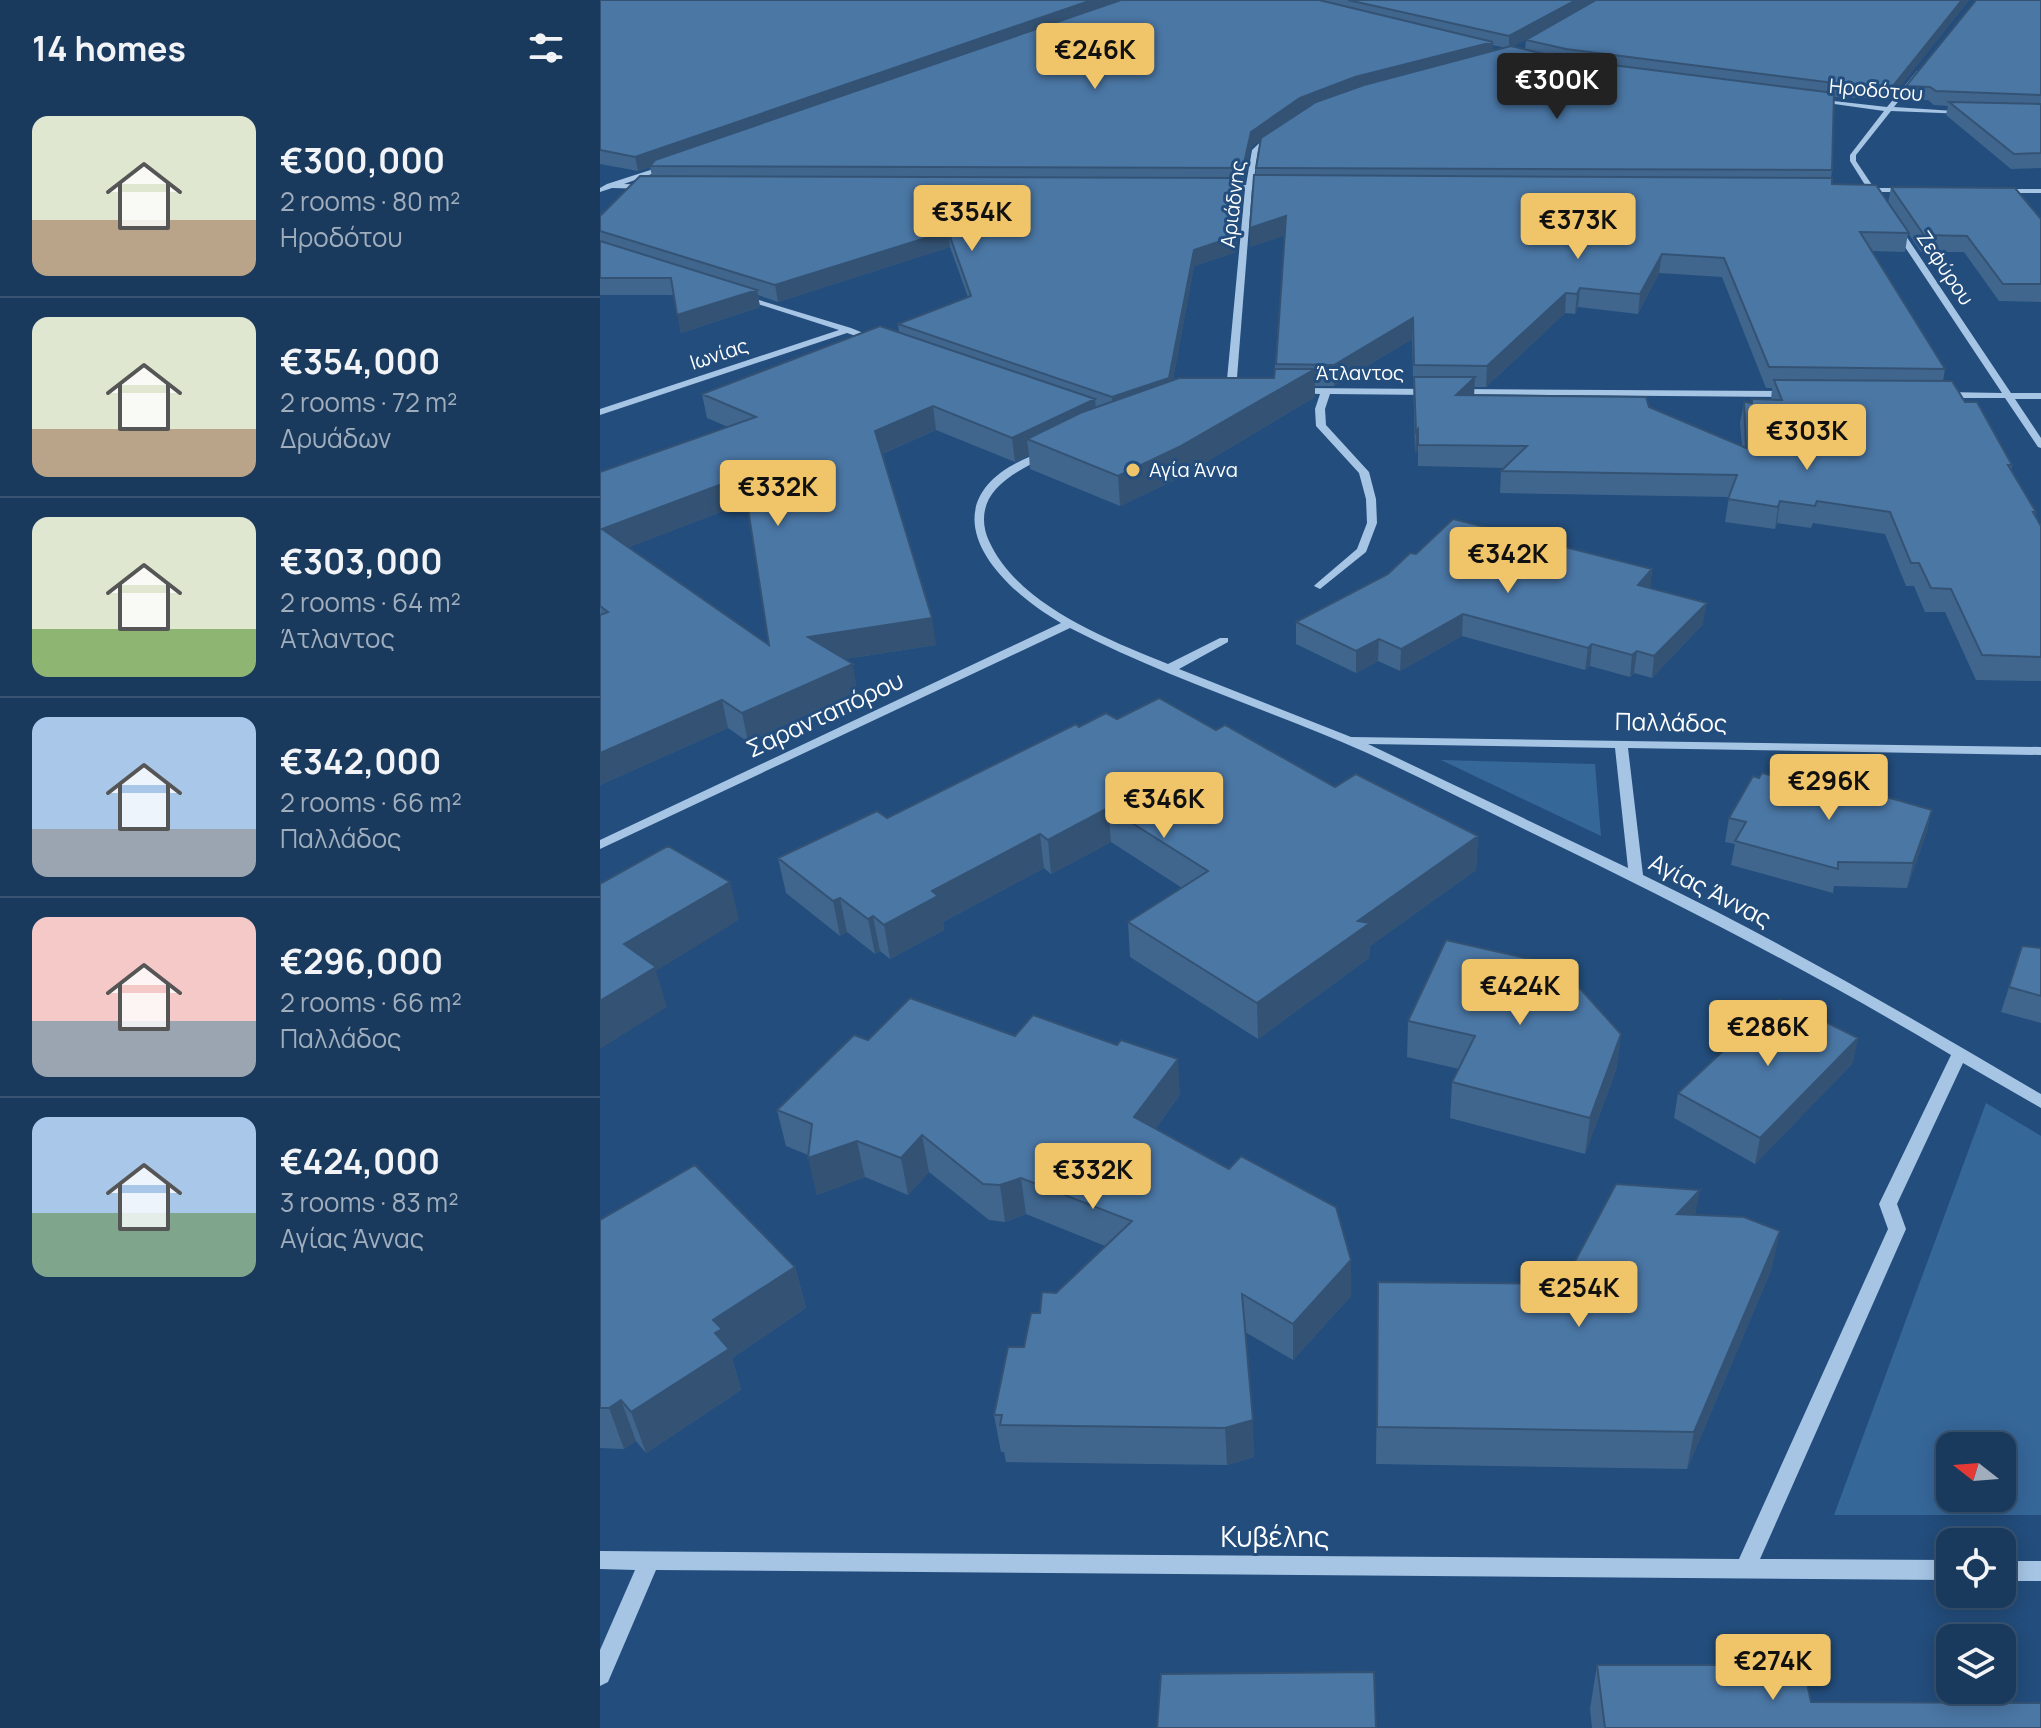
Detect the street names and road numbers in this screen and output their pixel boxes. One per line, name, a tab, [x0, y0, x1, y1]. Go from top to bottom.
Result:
street label: Ηροδότου	[1828, 72, 1924, 107]
street label: Αριάδνης	[1214, 159, 1251, 249]
street label: Ζεφύρου	[1911, 225, 1980, 310]
street label: Ιωνίας	[686, 331, 751, 376]
street label: Άτλαντος	[1316, 359, 1404, 386]
street label: Σαρανταπόρου	[740, 663, 908, 764]
street label: Παλλάδος	[1615, 704, 1727, 739]
street label: Αγίας Άννας	[1644, 845, 1777, 935]
street label: Κυβέλης	[1221, 1517, 1329, 1555]

